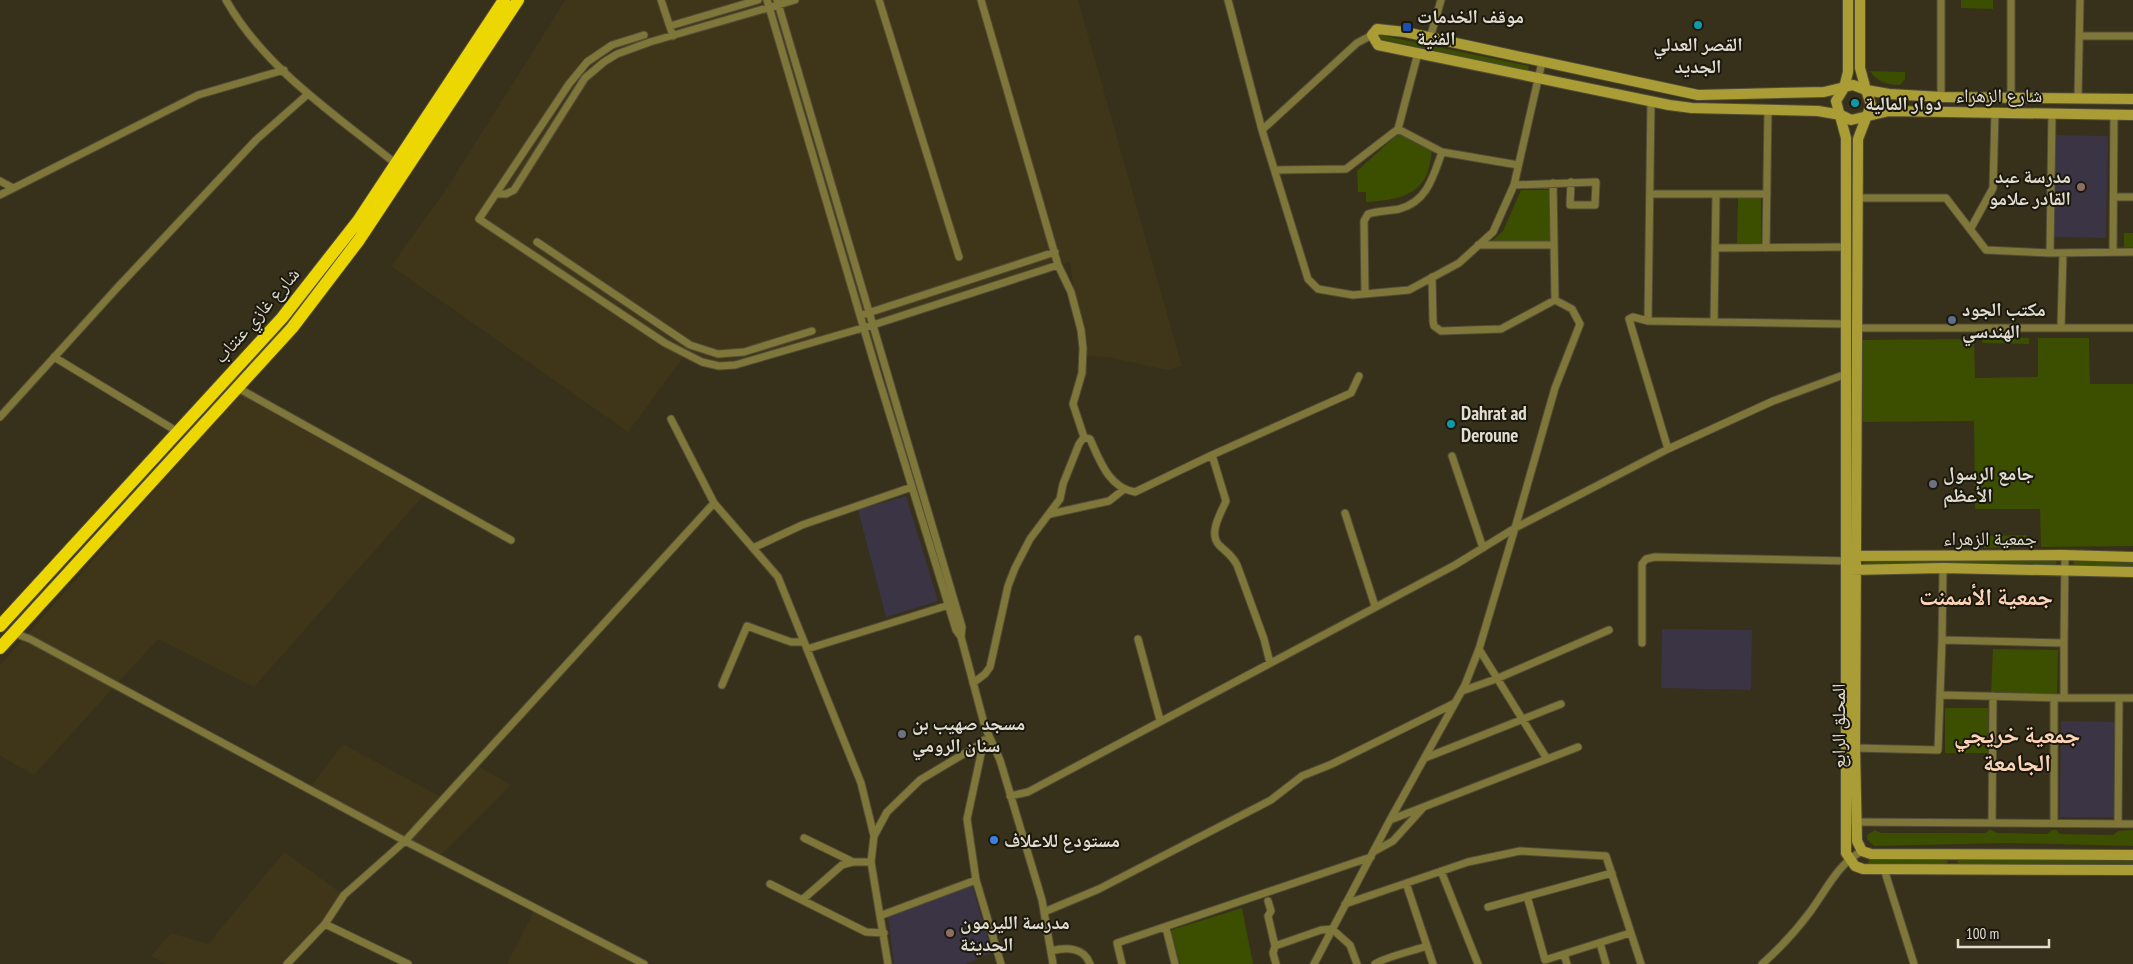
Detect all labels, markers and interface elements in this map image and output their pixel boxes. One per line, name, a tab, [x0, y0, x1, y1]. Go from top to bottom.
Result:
place label: موقف الخدمات الفنية	[1417, 4, 1524, 50]
marker: القصر العدلي الجديد	[1692, 19, 1704, 31]
marker: موقف الخدمات الفنية	[1401, 21, 1413, 33]
place label: القصر العدلي الجديد	[1653, 32, 1743, 78]
street label: شارع الزهراء	[1956, 83, 2042, 107]
place label: دوار المالية	[1865, 91, 1942, 115]
marker: دوار المالية	[1849, 97, 1861, 109]
place label: مدرسة عبد القادر علامو	[1989, 164, 2071, 210]
marker: مدرسة عبد القادر علامو	[2075, 181, 2087, 193]
street label: شارع غازي عنتاب	[208, 262, 307, 370]
place label: مكتب الجود الهندسي	[1962, 297, 2046, 347]
marker: مكتب الجود الهندسي	[1946, 314, 1958, 326]
place label: Dahrat ad Deroune	[1461, 401, 1527, 447]
marker: Dahrat ad Deroune	[1445, 418, 1457, 430]
place label: جامع الرسول الأعظم	[1943, 461, 2034, 508]
marker: جامع الرسول الأعظم	[1927, 478, 1939, 490]
street label: جمعية الزهراء	[1943, 526, 2037, 550]
district label: جمعية الأسمنت	[1919, 581, 2053, 612]
street label: المحلق الرابع	[1826, 684, 1851, 768]
place label: مسجد صهيب بن سنان الرومي	[912, 711, 1025, 761]
district label: جمعية خريجي الجامعة	[1954, 719, 2080, 778]
marker: مسجد صهيب بن سنان الرومي	[896, 728, 908, 740]
place label: مستودع للاعلاف	[1004, 828, 1120, 853]
marker: مستودع للاعلاف	[988, 834, 1000, 846]
place label: مدرسة الليرمون الحديثة	[960, 910, 1070, 956]
scale bar	[1958, 916, 2049, 948]
text: 100 m	[1966, 924, 1999, 943]
marker: مدرسة الليرمون الحديثة	[944, 927, 956, 939]

